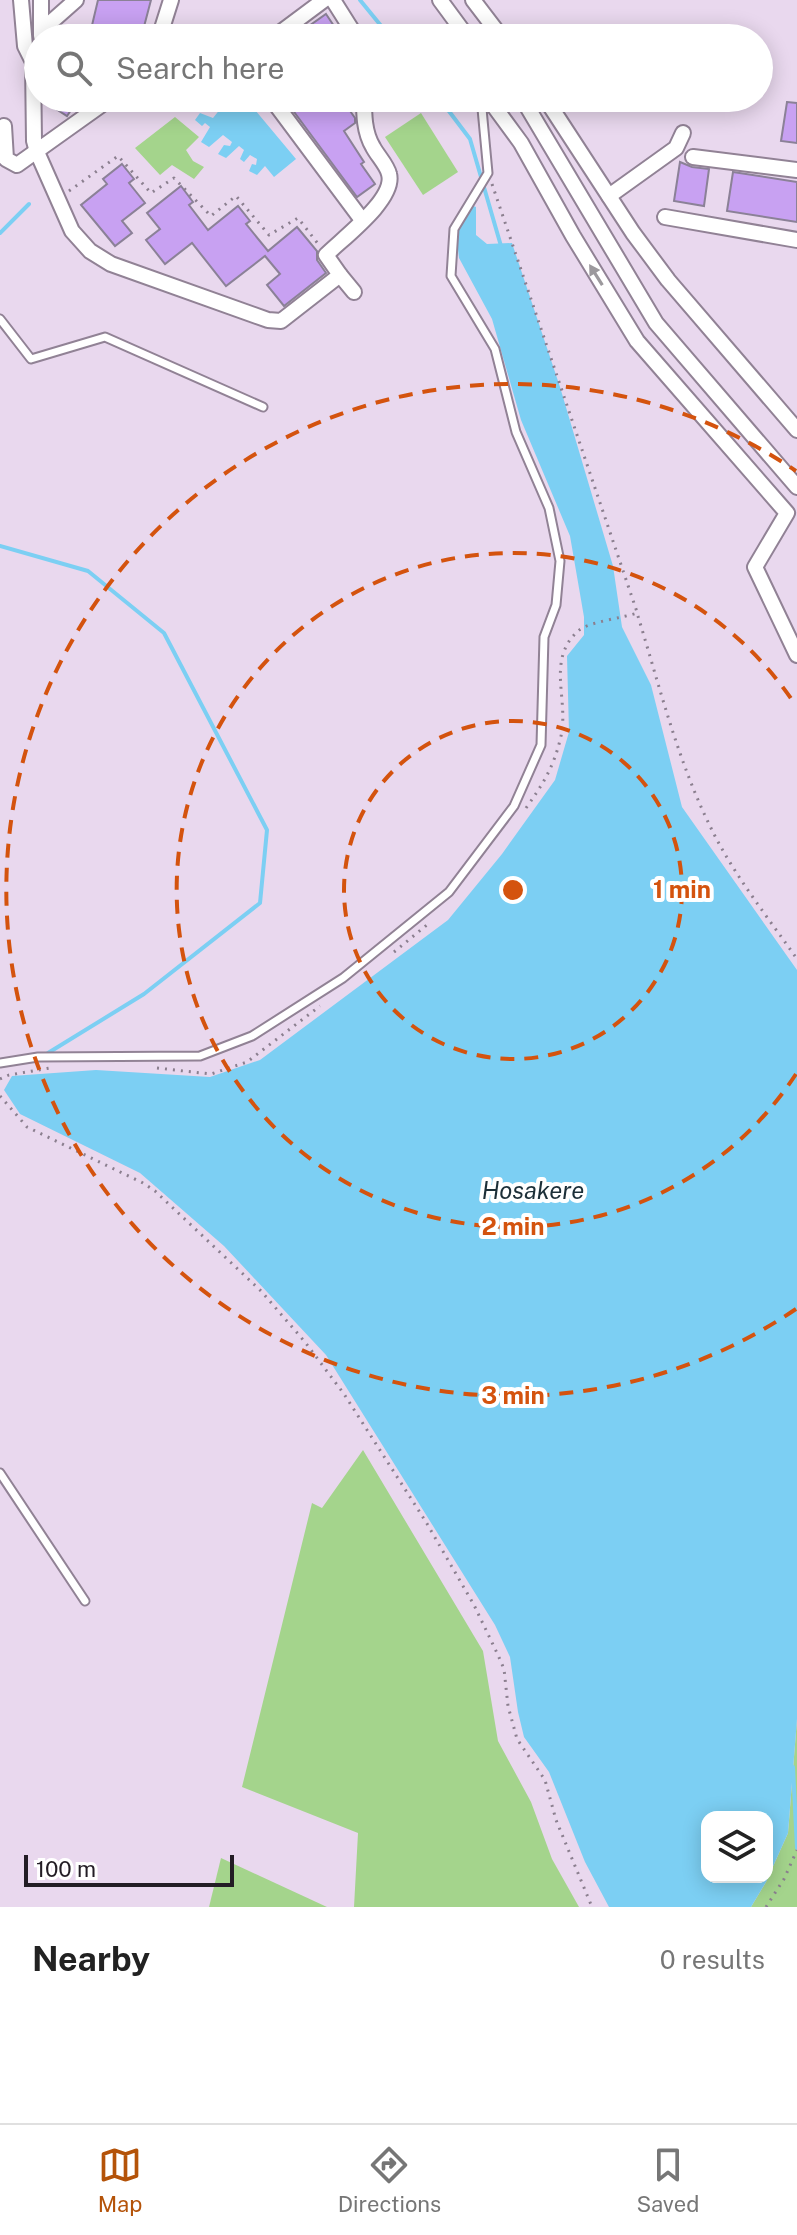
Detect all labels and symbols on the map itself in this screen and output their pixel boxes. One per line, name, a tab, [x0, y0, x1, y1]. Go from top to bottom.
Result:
one-way arrow	[590, 264, 604, 286]
text: 1 min	[653, 875, 711, 903]
centre of rings	[499, 876, 527, 904]
water label: Hosakere	[482, 1176, 584, 1204]
text: 2 min	[482, 1212, 544, 1240]
text: 3 min	[481, 1381, 545, 1409]
scale bar	[24, 1851, 234, 1887]

